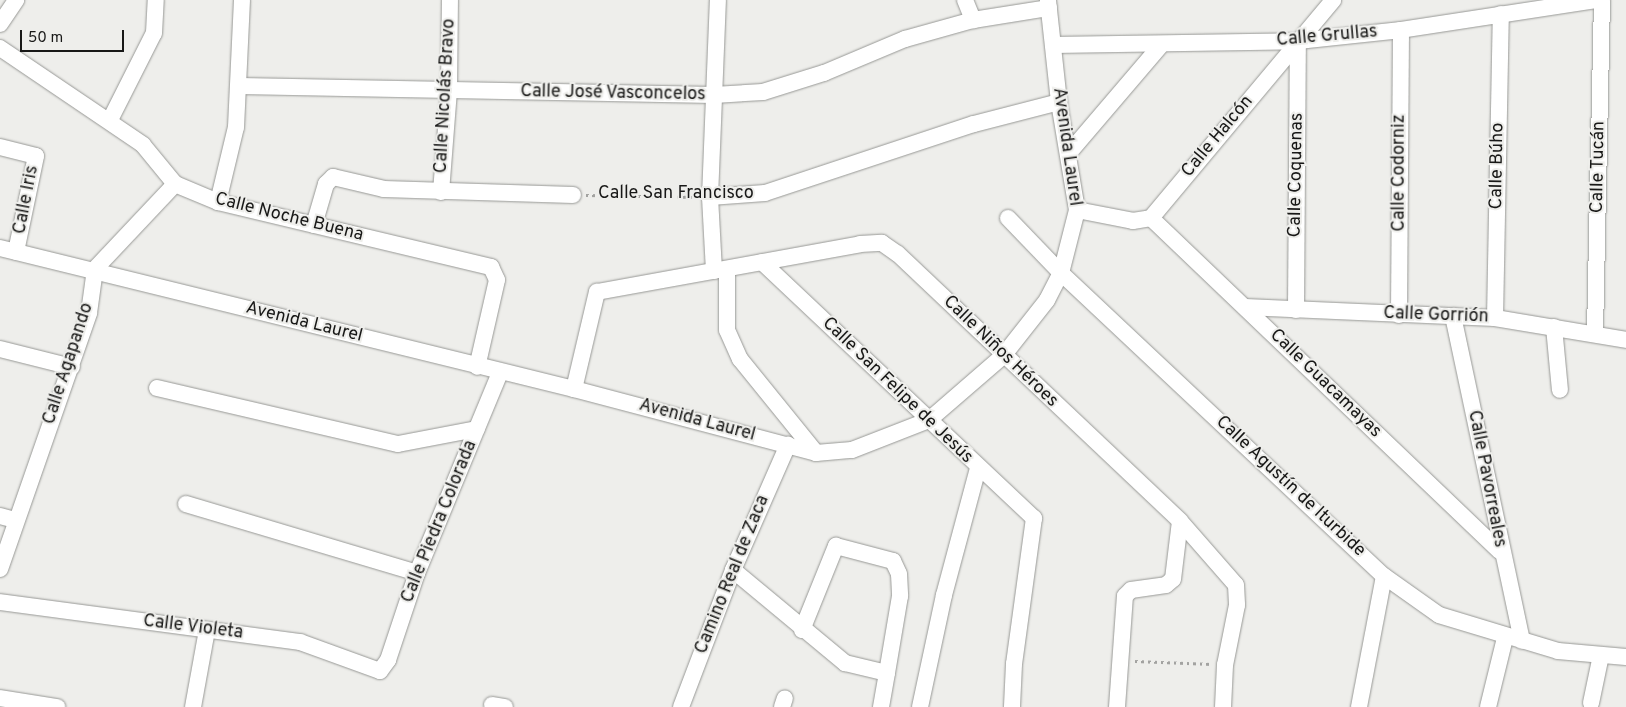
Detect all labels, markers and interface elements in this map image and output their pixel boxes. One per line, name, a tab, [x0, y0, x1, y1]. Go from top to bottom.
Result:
street label: Calle Nicolás Bravo	[431, 18, 461, 174]
scale bar	[22, 20, 126, 52]
street label: Calle Grullas	[1276, 22, 1378, 52]
text: 50 m	[28, 29, 63, 48]
street label: Calle José Vasconcelos	[520, 82, 706, 106]
street label: Avenida Laurel	[1047, 86, 1085, 208]
street label: Calle Halcón	[1178, 92, 1258, 182]
street label: Calle Coquenas	[1285, 112, 1309, 238]
street label: Calle Codorniz	[1389, 114, 1411, 232]
street label: Calle Tucán	[1587, 120, 1611, 214]
street label: Calle Búho	[1486, 122, 1510, 210]
street label: Calle Iris	[10, 164, 44, 236]
street label: Calle San Francisco	[598, 183, 754, 205]
street label: Calle Noche Buena	[213, 189, 365, 247]
street label: Calle Niños Héroes	[938, 292, 1062, 412]
street label: Avenida Laurel	[243, 298, 365, 348]
street label: Calle Agapando	[39, 300, 99, 428]
street label: Calle Gorrión	[1383, 303, 1489, 329]
street label: Calle San Felipe de Jesús	[817, 313, 977, 469]
street label: Calle Guacamayas	[1265, 325, 1385, 443]
street label: Avenida Laurel	[636, 395, 758, 447]
street label: Calle Pavorreales	[1462, 409, 1510, 549]
street label: Calle Agustín de Iturbide	[1210, 412, 1370, 562]
street label: Calle Piedra Colorada	[398, 438, 482, 606]
street label: Camino Real de Zaca	[691, 493, 775, 657]
street label: Calle Violeta	[141, 611, 245, 645]

